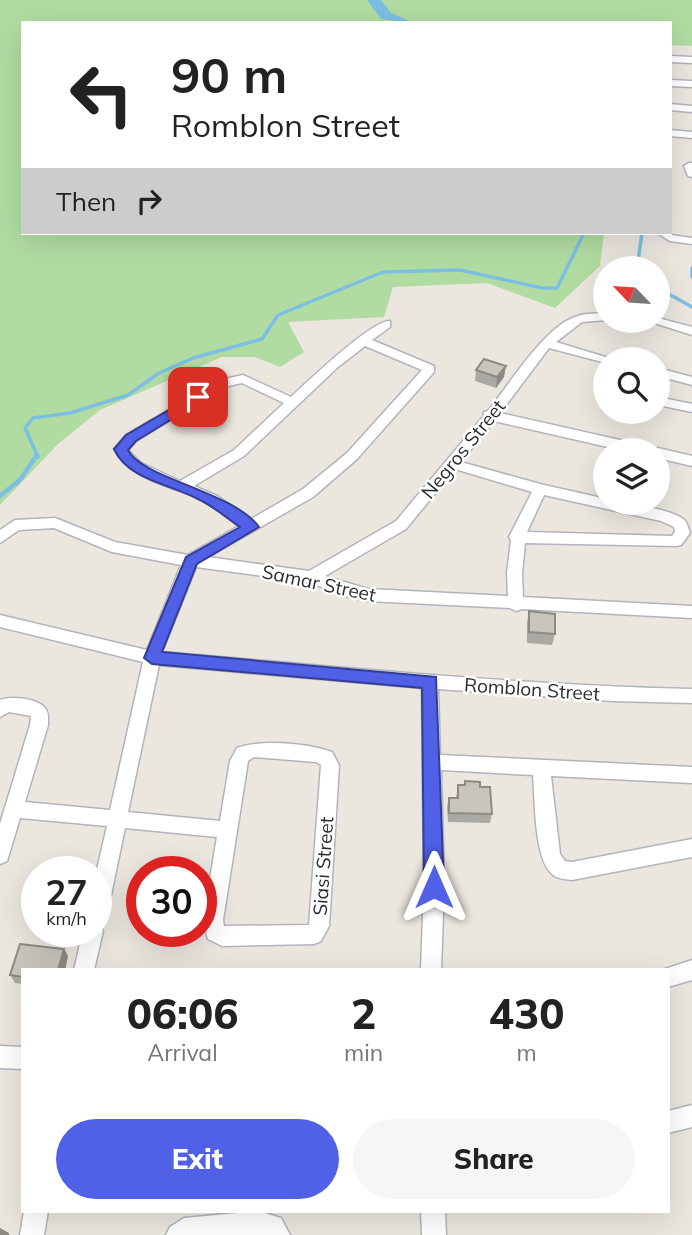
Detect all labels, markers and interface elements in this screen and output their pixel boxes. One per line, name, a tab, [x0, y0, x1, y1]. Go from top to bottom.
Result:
text: 90 m	[171, 44, 287, 105]
icon: left	[56, 49, 147, 140]
text: Romblon Street	[171, 105, 400, 145]
icon: right	[130, 182, 168, 220]
text: Then	[56, 185, 116, 218]
north arrow	[593, 256, 670, 332]
map controls	[593, 256, 670, 515]
button: search	[593, 347, 670, 424]
pin	[168, 367, 228, 427]
icon: arrive	[179, 378, 217, 416]
street label: Negros Street	[416, 394, 510, 503]
button: layers	[593, 438, 670, 515]
street label: Samar Street	[260, 559, 378, 607]
street label: Romblon Street	[463, 672, 601, 706]
street label: Siasi Street	[308, 815, 338, 916]
position arrow	[397, 850, 471, 924]
speed limit sign: 30	[126, 856, 217, 947]
text: 27	[45, 870, 88, 914]
text: km/h	[46, 907, 87, 930]
text: 06:06	[127, 987, 238, 1040]
text: 2	[351, 987, 376, 1040]
text: 430	[489, 987, 564, 1040]
text: Arrival	[147, 1038, 218, 1067]
text: min	[344, 1038, 383, 1067]
text: m	[516, 1038, 537, 1067]
button: Exit	[56, 1119, 339, 1199]
button: Share	[353, 1119, 635, 1199]

